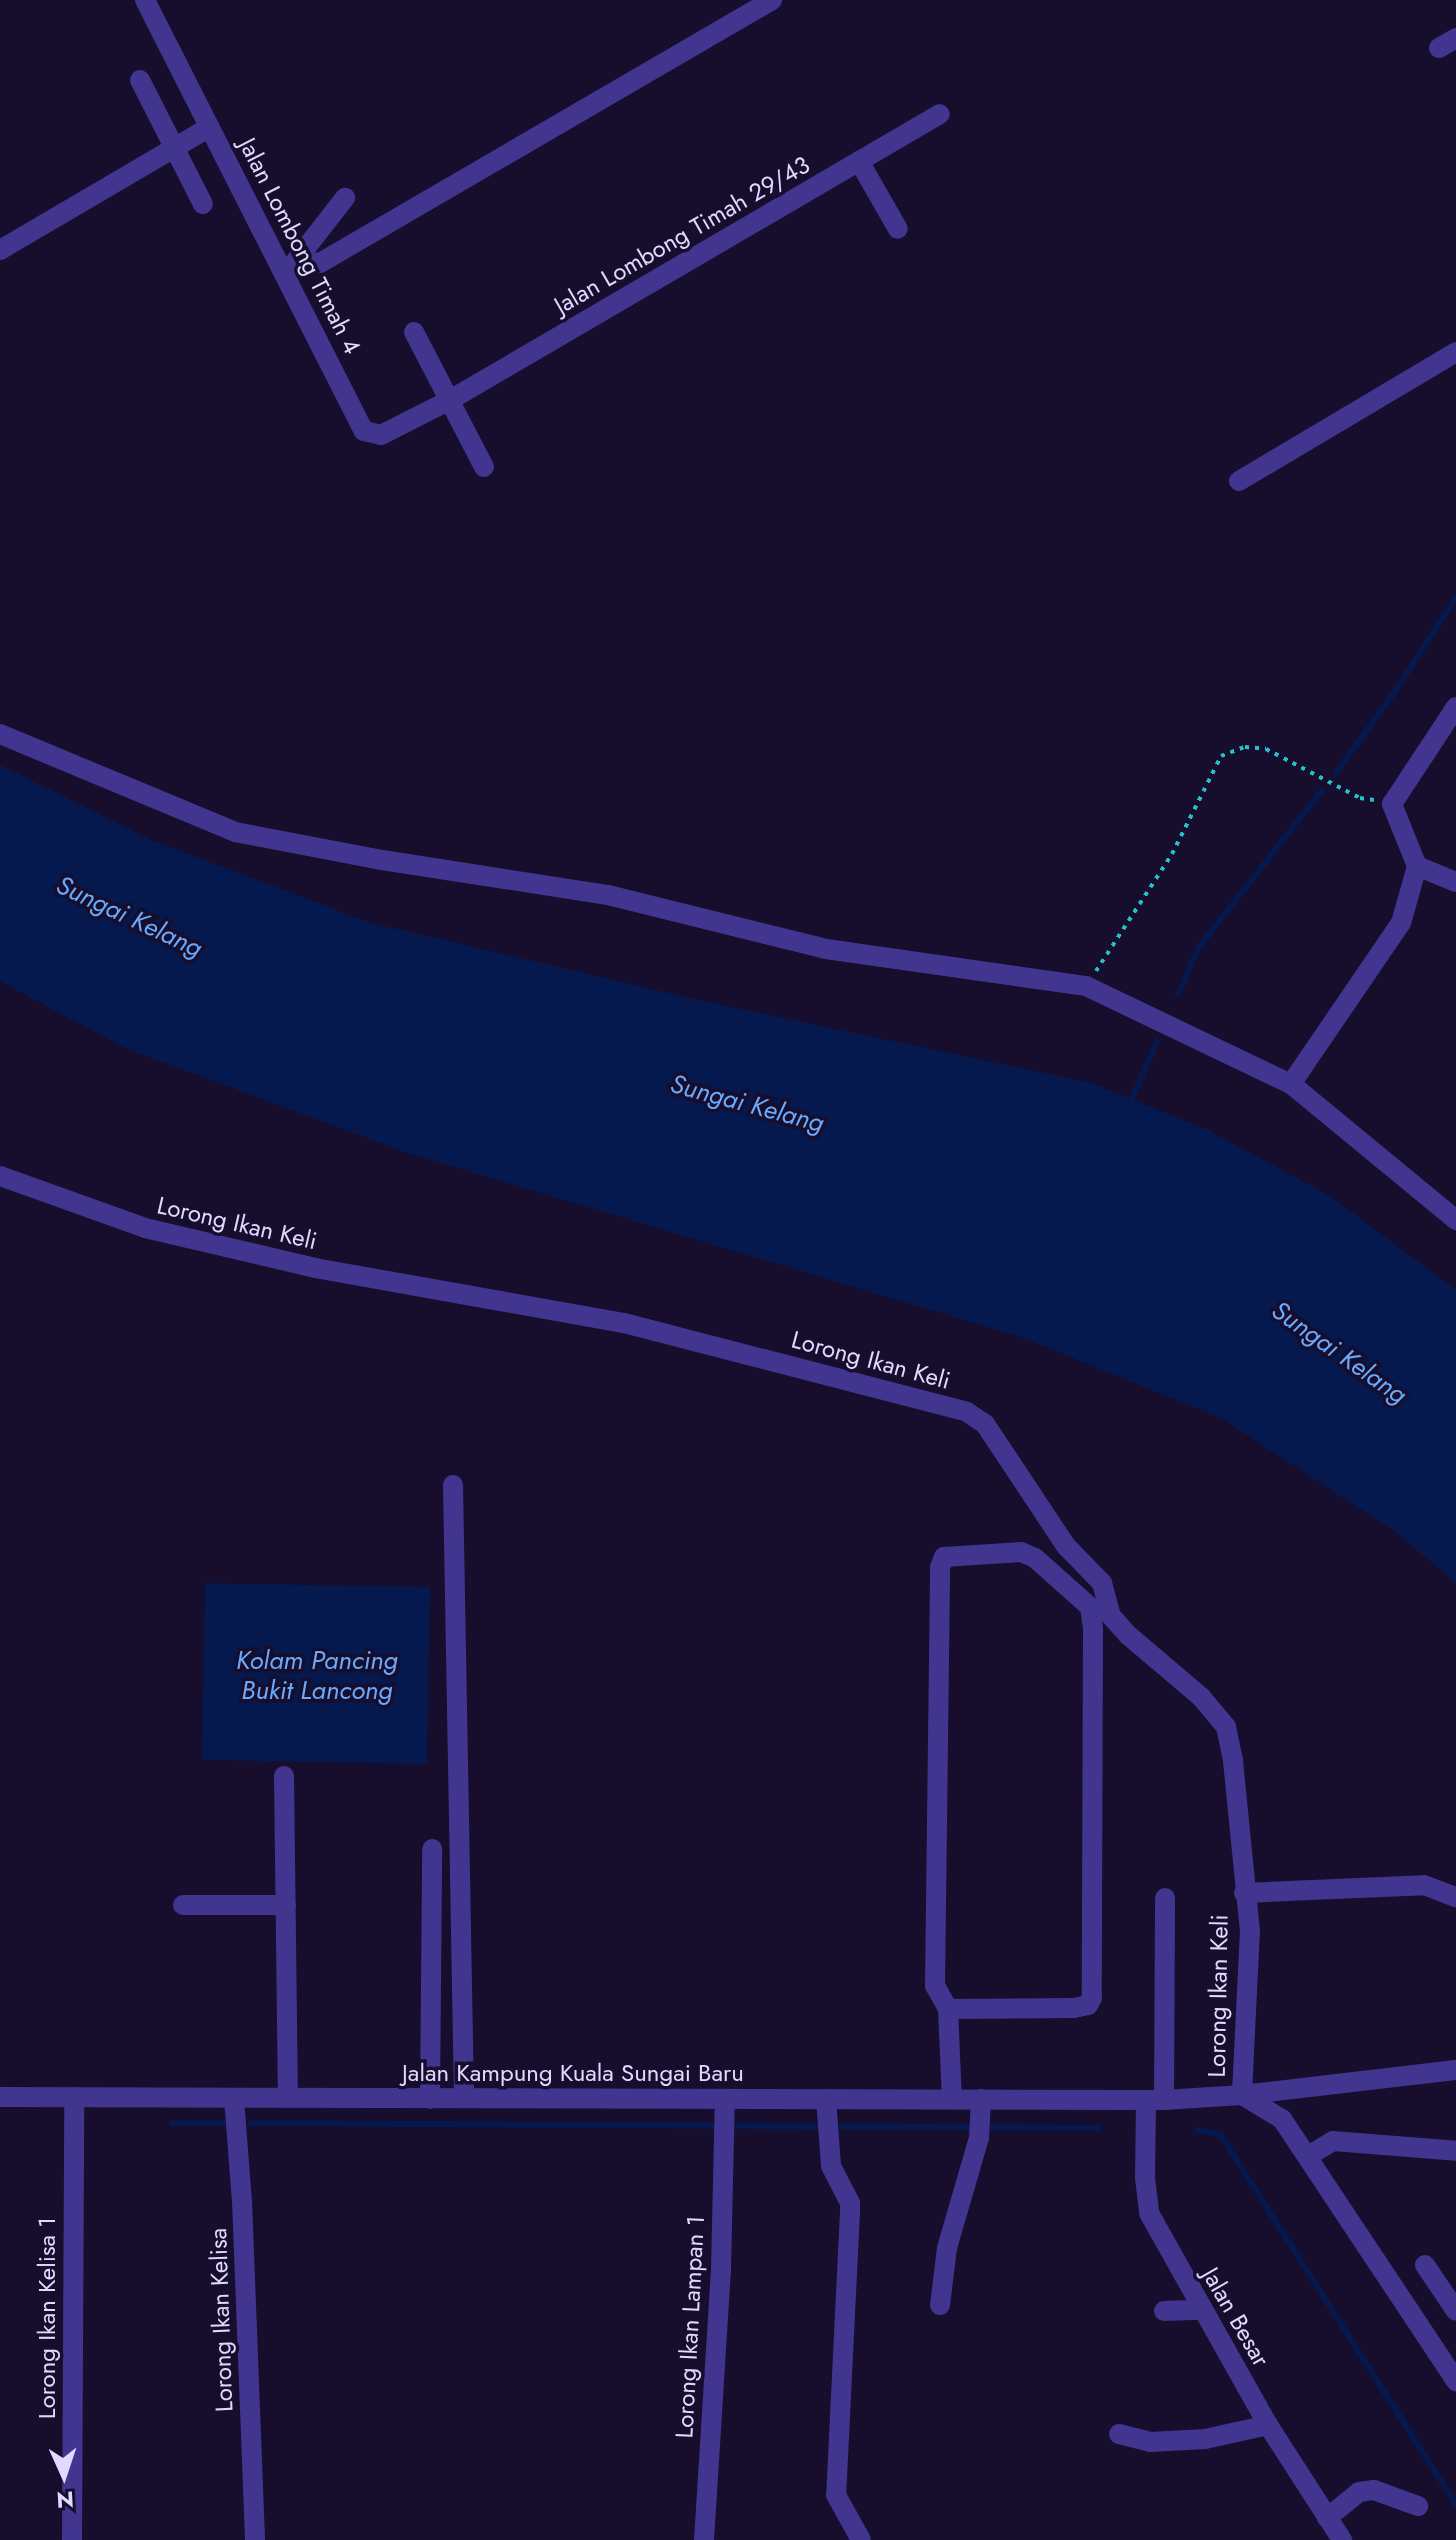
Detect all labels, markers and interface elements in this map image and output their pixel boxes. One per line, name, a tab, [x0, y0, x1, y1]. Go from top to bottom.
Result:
street label: Jalan Lombong Timah 4	[233, 133, 367, 359]
street label: Jalan Lombong Timah 29/43	[549, 150, 815, 320]
water label: Sungai Kelang	[51, 870, 207, 964]
water label: Sungai Kelang	[667, 1069, 827, 1139]
street label: Lorong Ikan Keli	[154, 1191, 320, 1255]
water label: Sungai Kelang	[1265, 1295, 1413, 1411]
street label: Lorong Ikan Keli	[788, 1325, 954, 1395]
water label: Kolam Pancing Bukit Lancong	[236, 1645, 398, 1706]
street label: Lorong Ikan Keli	[1202, 1914, 1234, 2078]
street label: Jalan Kampung Kuala Sungai Baru	[402, 2059, 744, 2087]
street label: Lorong Ikan Lampan 1	[670, 2215, 710, 2439]
street label: Lorong Ikan Kelisa 1	[33, 2217, 61, 2419]
street label: Lorong Ikan Kelisa	[203, 2227, 239, 2413]
street label: Jalan Besar	[1196, 2262, 1276, 2372]
north arrow	[24, 2436, 104, 2516]
text: N	[56, 2484, 75, 2516]

